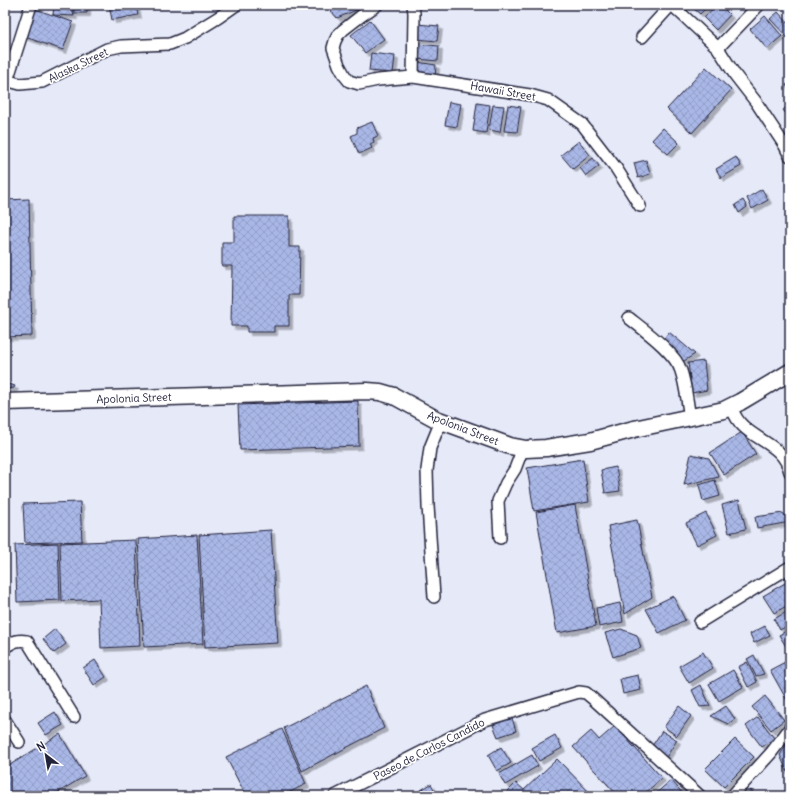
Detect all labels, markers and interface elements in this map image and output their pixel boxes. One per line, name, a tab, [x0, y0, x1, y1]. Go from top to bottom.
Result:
street label: Alaska Street	[46, 44, 110, 85]
street label: Hawaii Street	[469, 78, 537, 104]
street label: Apolonia Street	[96, 390, 172, 406]
street label: Apolonia Street	[425, 408, 501, 448]
street label: Paseo de Carlos Candido	[371, 715, 487, 783]
north arrow	[26, 735, 66, 775]
text: N	[34, 738, 48, 754]

